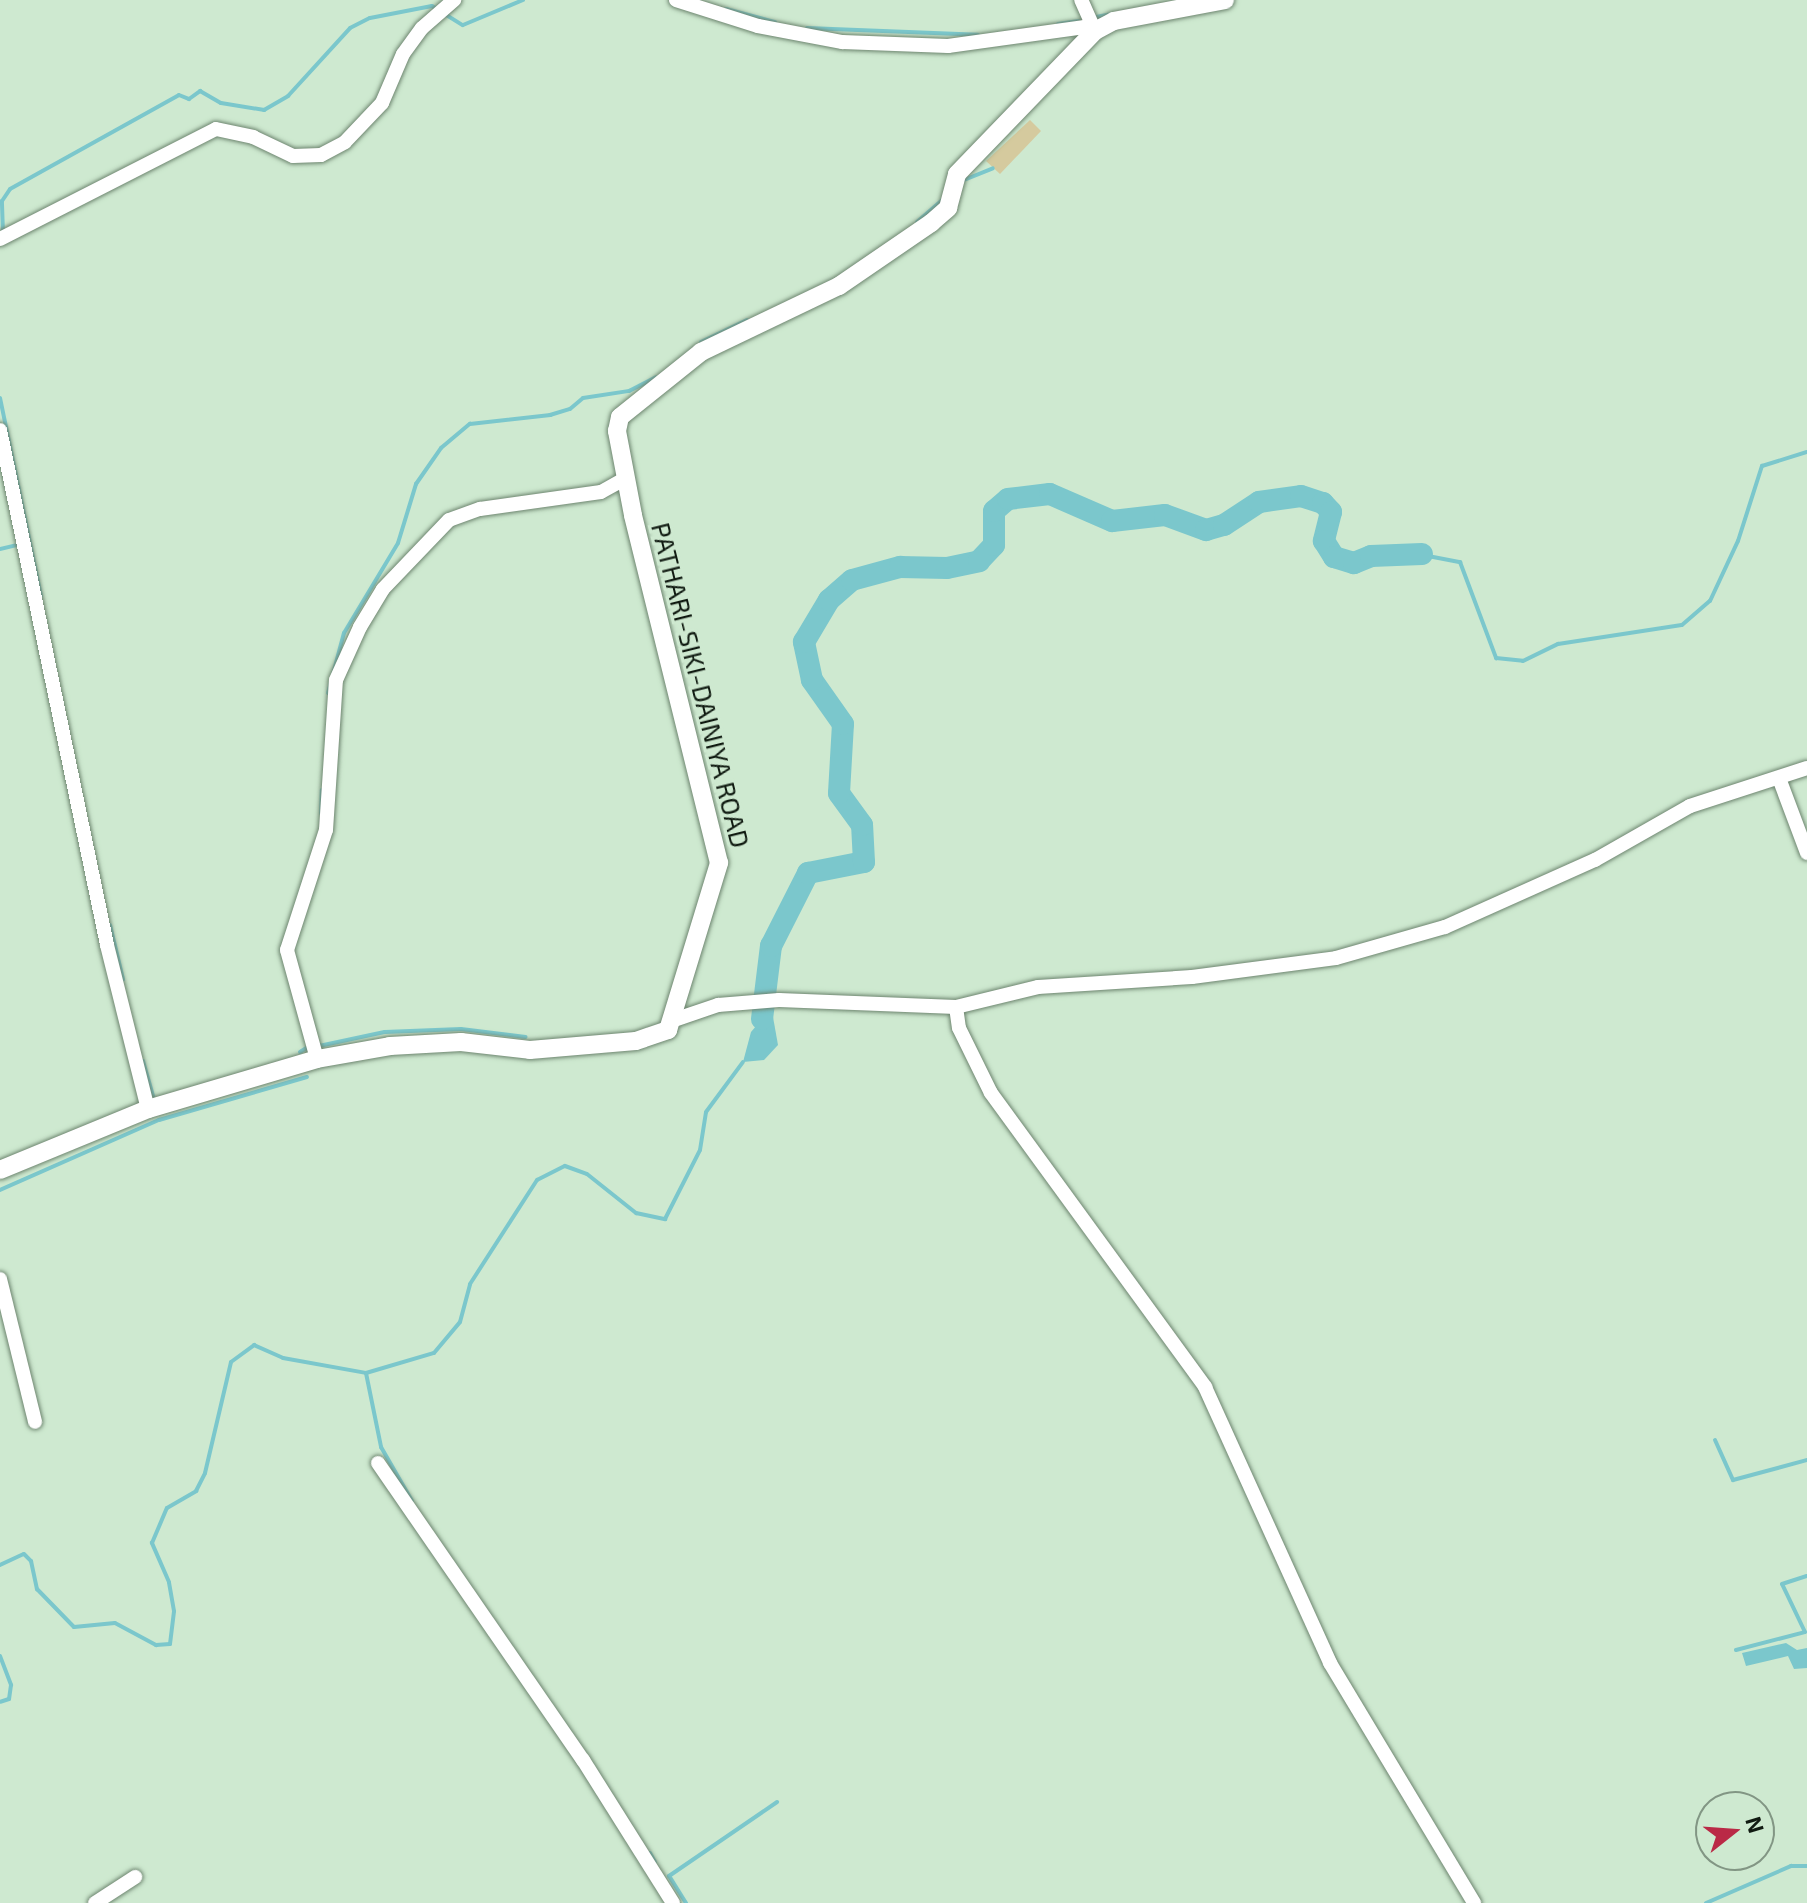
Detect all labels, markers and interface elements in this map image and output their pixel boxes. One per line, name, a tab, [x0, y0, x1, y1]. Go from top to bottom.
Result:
street label: PATHARI-SIKI-DAINIYA ROAD	[645, 519, 757, 851]
north arrow	[1695, 1791, 1775, 1871]
text: N	[1741, 1813, 1771, 1836]

